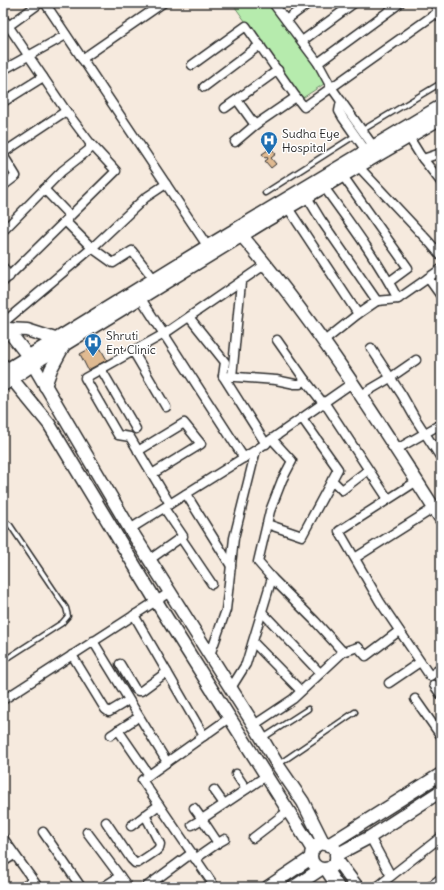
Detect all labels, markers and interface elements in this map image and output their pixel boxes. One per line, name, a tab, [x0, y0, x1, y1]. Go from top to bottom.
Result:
place label: Sudha Eye Hospital	[282, 126, 339, 155]
hospital icon: Sudha Eye Hospital	[259, 130, 279, 155]
place label: Shruti Ent Clinic	[106, 328, 156, 357]
hospital icon: Shruti Ent Clinic	[83, 332, 103, 357]

